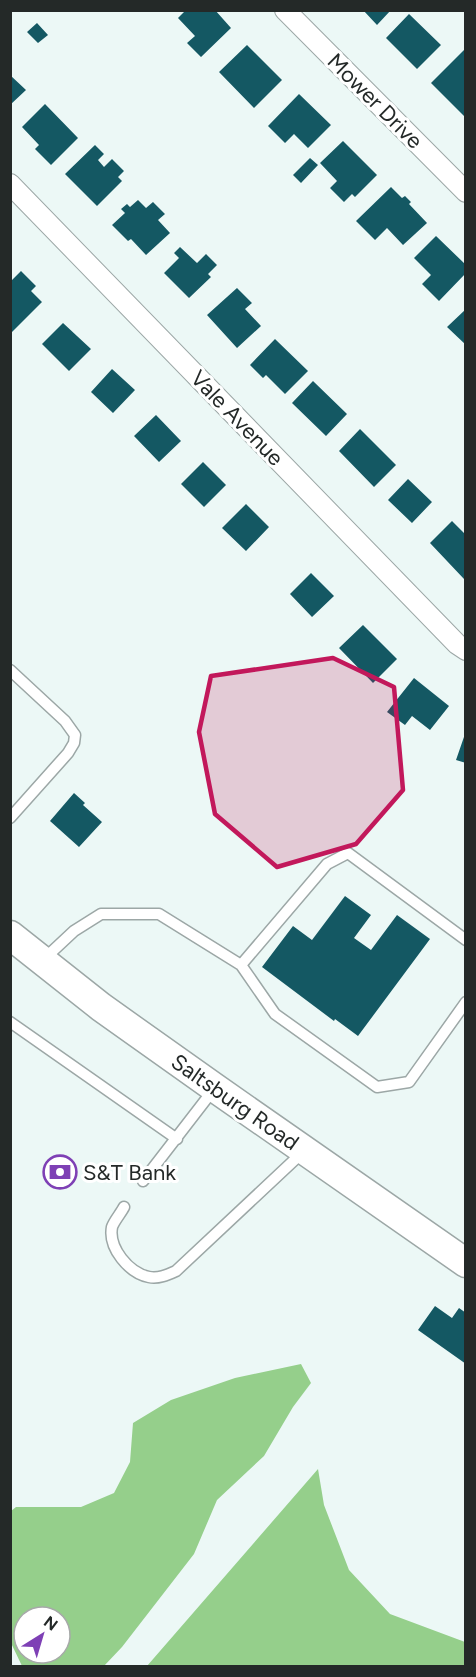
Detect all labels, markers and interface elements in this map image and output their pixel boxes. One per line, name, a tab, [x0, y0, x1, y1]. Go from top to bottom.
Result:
street label: Mower Drive	[322, 48, 428, 154]
street label: Vale Avenue	[185, 365, 289, 471]
street label: Saltsburg Road	[166, 1048, 304, 1156]
bank icon: S&T Bank	[42, 1154, 78, 1190]
place label: S&T Bank	[83, 1159, 176, 1186]
north arrow	[12, 1605, 72, 1665]
text: N	[40, 1612, 61, 1635]

